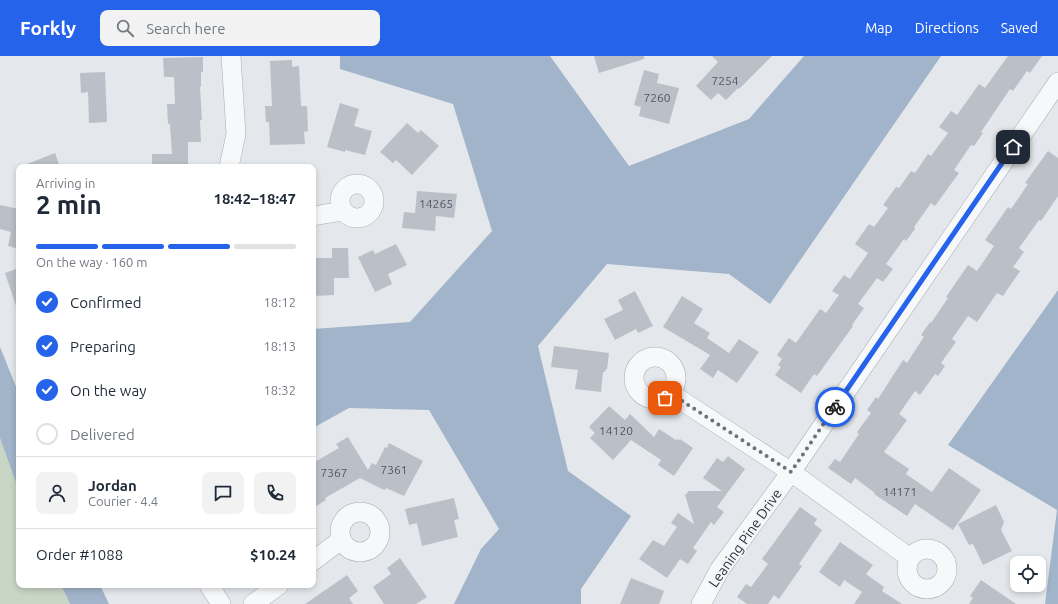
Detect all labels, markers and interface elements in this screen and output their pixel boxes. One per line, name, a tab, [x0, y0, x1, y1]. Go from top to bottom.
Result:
search box	[100, 10, 380, 46]
text: Forkly	[20, 17, 76, 39]
icon: search	[114, 17, 136, 39]
text: Search here	[146, 20, 225, 37]
text: Map	[865, 20, 893, 36]
text: Directions	[915, 20, 979, 36]
text: Saved	[1001, 20, 1038, 36]
house number: 7254	[711, 74, 739, 87]
house number: 7260	[643, 91, 671, 104]
pin	[996, 130, 1030, 164]
icon: home	[1002, 136, 1024, 158]
text: Arriving in	[36, 176, 95, 190]
text: 2 min	[36, 190, 102, 219]
text: 18:42–18:47	[213, 190, 296, 207]
house number: 14265	[419, 197, 453, 210]
text: On the way · 160 m	[36, 255, 148, 269]
icon: check	[36, 291, 58, 313]
text: Confirmed	[70, 294, 142, 311]
text: 18:12	[263, 295, 296, 309]
icon: check	[36, 335, 58, 357]
text: Preparing	[70, 338, 136, 355]
text: 18:13	[263, 339, 296, 353]
icon: check	[36, 379, 58, 401]
pin	[648, 381, 682, 415]
text: On the way	[70, 382, 146, 399]
text: 18:32	[263, 383, 296, 397]
icon: bag	[654, 387, 676, 409]
courier	[815, 387, 855, 427]
icon: bike	[824, 396, 846, 418]
house number: 14120	[599, 424, 633, 437]
text: Delivered	[70, 426, 135, 443]
house number: 7361	[380, 463, 408, 476]
house number: 7367	[320, 466, 348, 479]
button: person	[36, 472, 78, 514]
button: chat	[202, 472, 244, 514]
button: phone	[254, 472, 296, 514]
text: Jordan	[88, 477, 137, 494]
house number: 14171	[883, 485, 917, 498]
street label: Leaning Pine Drive	[705, 486, 785, 590]
text: Courier · 4.4	[88, 494, 158, 508]
text: Order #1088	[36, 546, 123, 563]
text: $10.24	[250, 546, 296, 563]
map controls	[1010, 556, 1046, 592]
button: locate	[1010, 556, 1046, 592]

